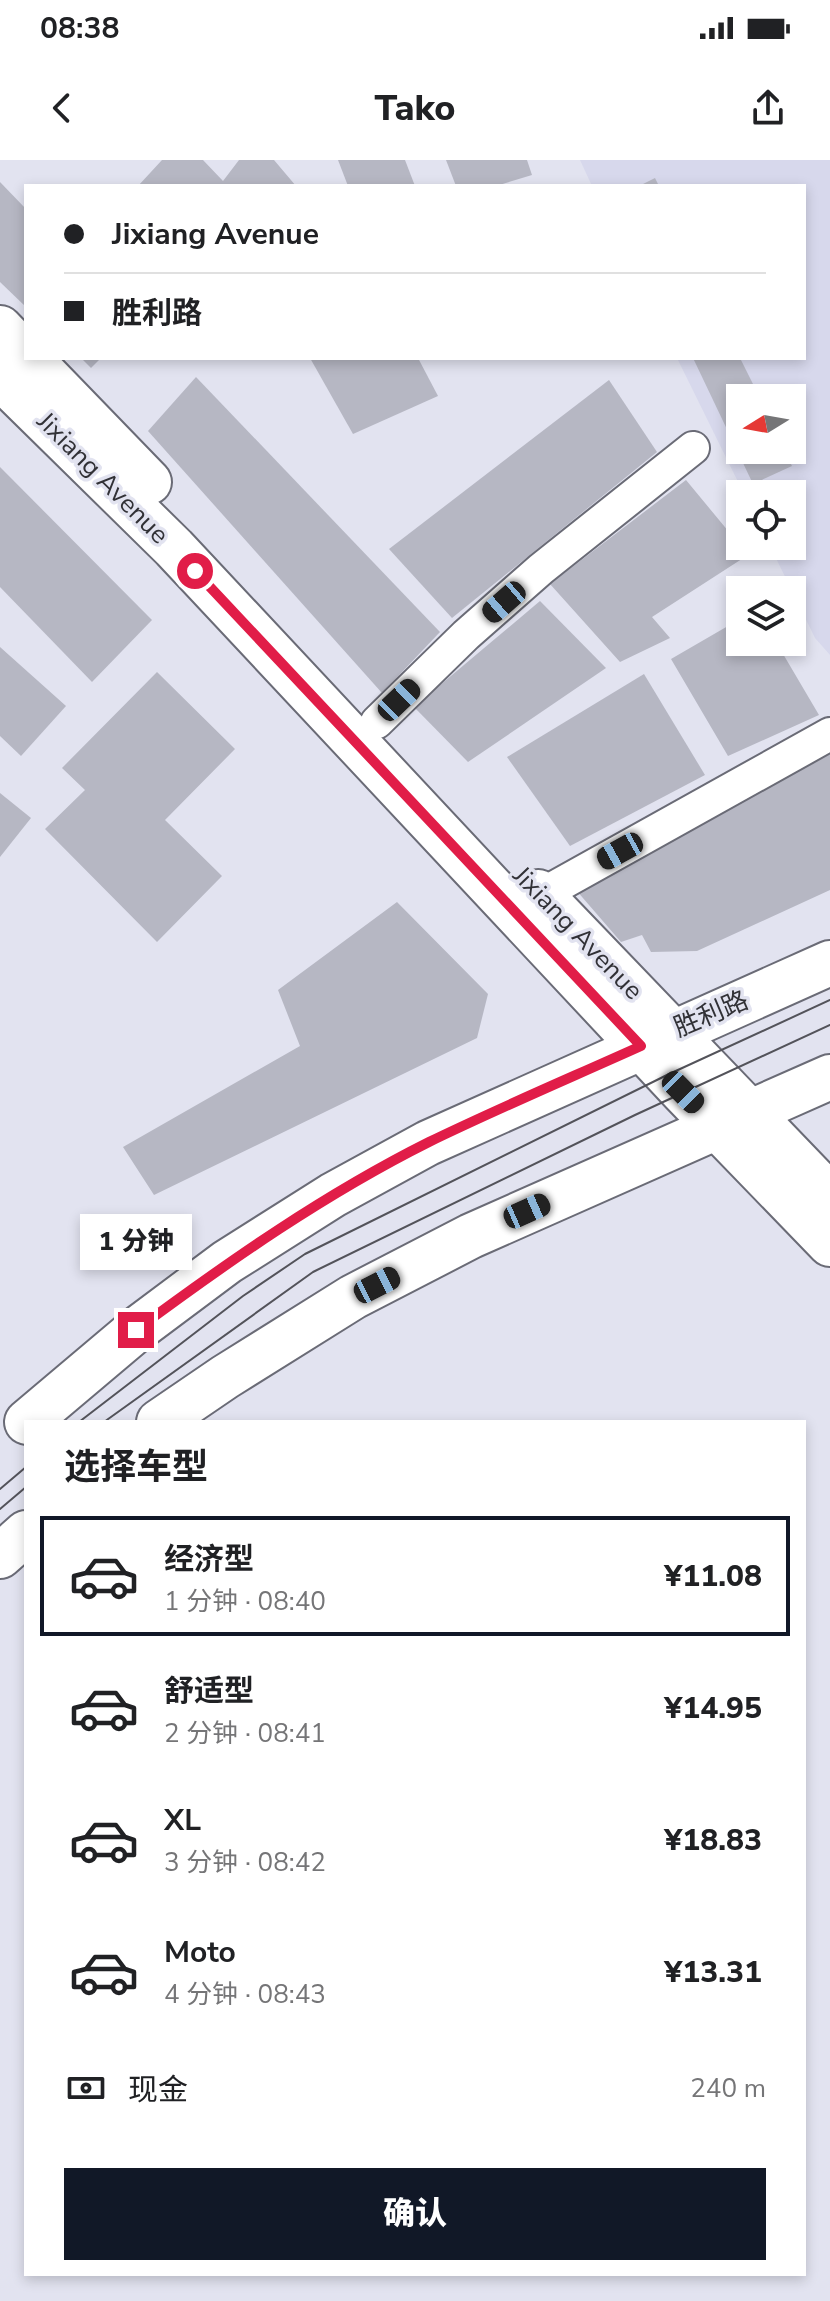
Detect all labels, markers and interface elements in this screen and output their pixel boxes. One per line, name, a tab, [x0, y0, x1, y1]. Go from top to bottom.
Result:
text: 08:38	[40, 8, 119, 49]
text: Tako	[375, 84, 455, 133]
icon: back	[40, 86, 84, 130]
icon: share	[746, 86, 790, 130]
text: Jixiang Avenue	[112, 214, 319, 255]
text: 胜利路	[112, 293, 202, 334]
north arrow	[726, 384, 806, 464]
map controls	[726, 384, 806, 656]
street label: Jixiang Avenue	[29, 404, 177, 552]
button: locate	[726, 480, 806, 560]
route start	[177, 553, 213, 589]
button: layers	[726, 576, 806, 656]
car	[478, 577, 530, 627]
car	[373, 675, 425, 725]
car	[593, 829, 647, 873]
street label: Jixiang Avenue	[505, 858, 651, 1007]
street label: 胜利路	[668, 983, 754, 1045]
car	[658, 1067, 708, 1117]
car	[500, 1190, 554, 1232]
callout: 1 分钟	[80, 1214, 192, 1270]
text: 1 分钟	[99, 1224, 173, 1259]
car	[350, 1263, 404, 1307]
route end	[118, 1312, 154, 1348]
text: 选择车型	[64, 1443, 208, 1492]
text: 经济型	[164, 1539, 254, 1580]
icon: car	[68, 1540, 140, 1612]
text: ¥11.08	[664, 1556, 762, 1597]
text: 1 分钟 · 08:40	[164, 1584, 326, 1619]
text: 舒适型	[164, 1671, 254, 1712]
icon: car	[68, 1672, 140, 1744]
text: ¥14.95	[664, 1688, 762, 1729]
text: 2 分钟 · 08:41	[164, 1716, 326, 1751]
text: XL	[164, 1800, 201, 1841]
icon: car	[68, 1804, 140, 1876]
text: ¥18.83	[664, 1820, 762, 1861]
text: 3 分钟 · 08:42	[164, 1845, 326, 1880]
text: Moto	[164, 1932, 236, 1973]
icon: car	[68, 1936, 140, 2008]
text: ¥13.31	[664, 1952, 762, 1993]
text: 4 分钟 · 08:43	[164, 1977, 326, 2012]
icon: cash	[64, 2066, 108, 2110]
text: 现金	[128, 2070, 188, 2111]
text: 240 m	[690, 2071, 766, 2106]
button: 确认	[64, 2168, 766, 2260]

